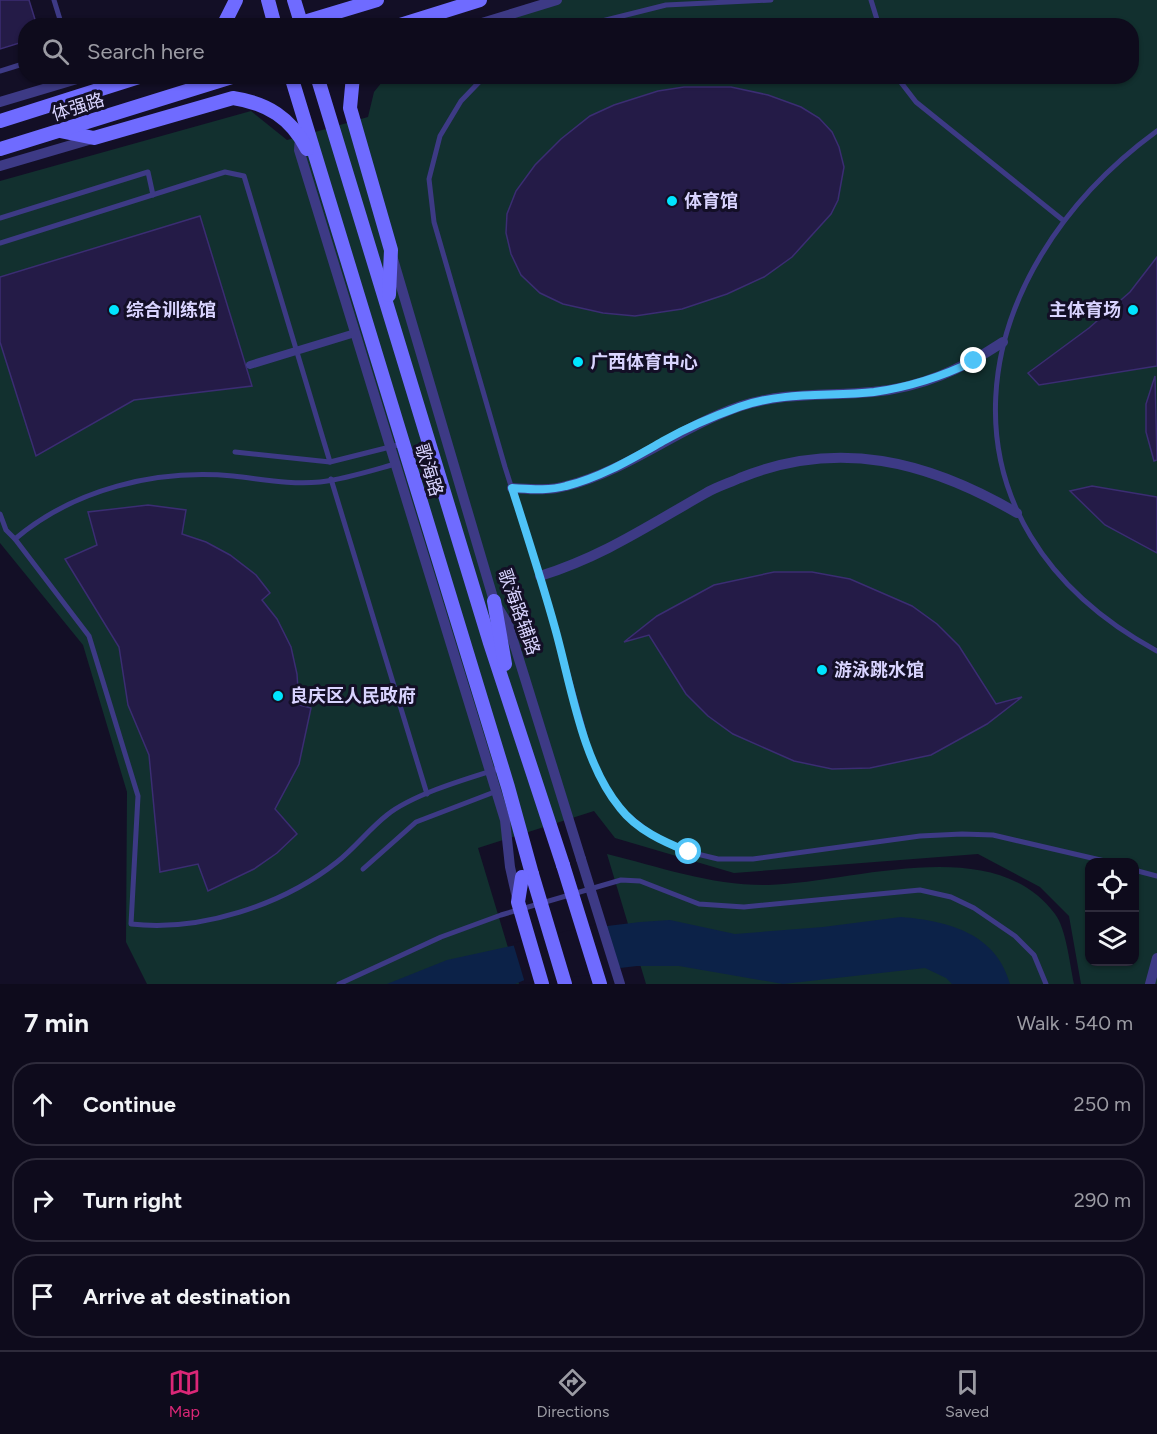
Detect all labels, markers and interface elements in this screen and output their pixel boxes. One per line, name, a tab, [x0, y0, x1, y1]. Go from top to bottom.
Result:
search box	[18, 18, 1139, 84]
icon: search	[39, 35, 72, 68]
text: Search here	[87, 38, 205, 65]
street label: 体强路	[49, 89, 107, 125]
place label: 体育馆	[684, 190, 738, 212]
marker: 体育馆	[665, 194, 679, 208]
place label: 综合训练馆	[126, 299, 216, 321]
place label: 主体育场	[1049, 299, 1121, 321]
marker: 综合训练馆	[107, 303, 121, 317]
marker: 主体育场	[1126, 303, 1140, 317]
route end	[960, 347, 986, 373]
place label: 广西体育中心	[590, 351, 698, 373]
marker: 广西体育中心	[571, 355, 585, 369]
street label: 歌海路	[411, 441, 447, 499]
street label: 歌海路辅路	[493, 566, 545, 658]
place label: 游泳跳水馆	[834, 659, 924, 681]
marker: 游泳跳水馆	[815, 663, 829, 677]
place label: 良庆区人民政府	[290, 685, 416, 707]
marker: 良庆区人民政府	[271, 689, 285, 703]
route start	[675, 838, 701, 864]
map controls	[1085, 858, 1139, 966]
button: locate	[1085, 858, 1139, 912]
button: layers	[1085, 912, 1139, 966]
text: 7 min	[24, 1007, 89, 1039]
text: Walk · 540 m	[1017, 1011, 1133, 1035]
icon: ahead	[26, 1088, 59, 1121]
text: Continue	[83, 1091, 176, 1118]
text: 250 m	[1074, 1092, 1131, 1116]
icon: right	[26, 1184, 59, 1217]
text: Turn right	[83, 1187, 182, 1214]
text: 290 m	[1074, 1188, 1131, 1212]
icon: arrive	[26, 1280, 59, 1313]
text: Arrive at destination	[83, 1283, 291, 1310]
tab: Map	[168, 1366, 201, 1421]
tab: Directions	[536, 1366, 609, 1421]
tab: Saved	[945, 1366, 989, 1421]

